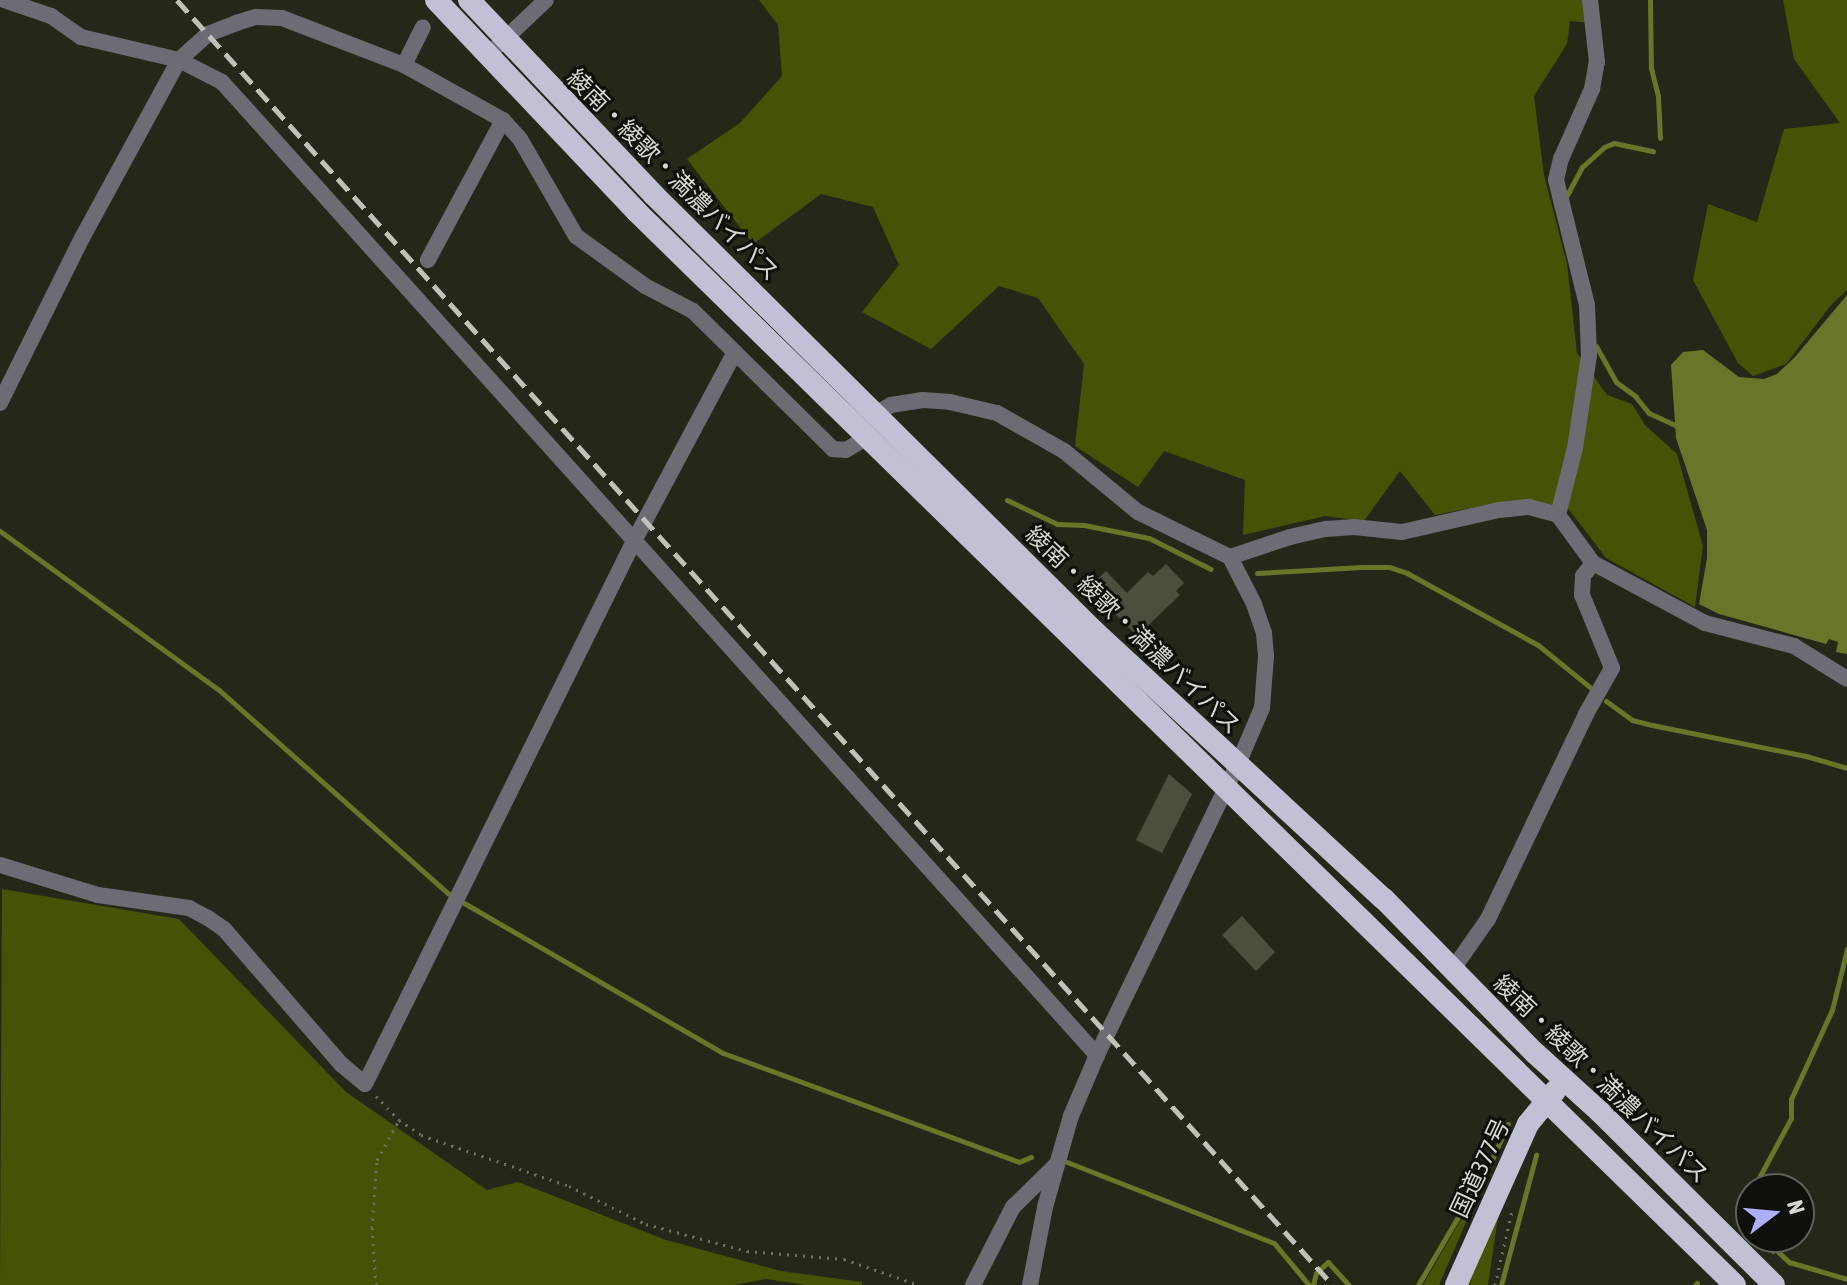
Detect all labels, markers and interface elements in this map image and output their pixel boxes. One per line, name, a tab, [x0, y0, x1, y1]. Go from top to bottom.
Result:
street label: 綾南・綾歌・満濃バイパス	[561, 63, 785, 287]
street label: 綾南・綾歌・満濃バイパス	[1019, 520, 1247, 740]
street label: 綾南・綾歌・満濃バイパス	[1487, 969, 1715, 1189]
street label: 国道377号	[1445, 1114, 1515, 1222]
north arrow	[1735, 1173, 1815, 1253]
text: N	[1782, 1197, 1810, 1217]

